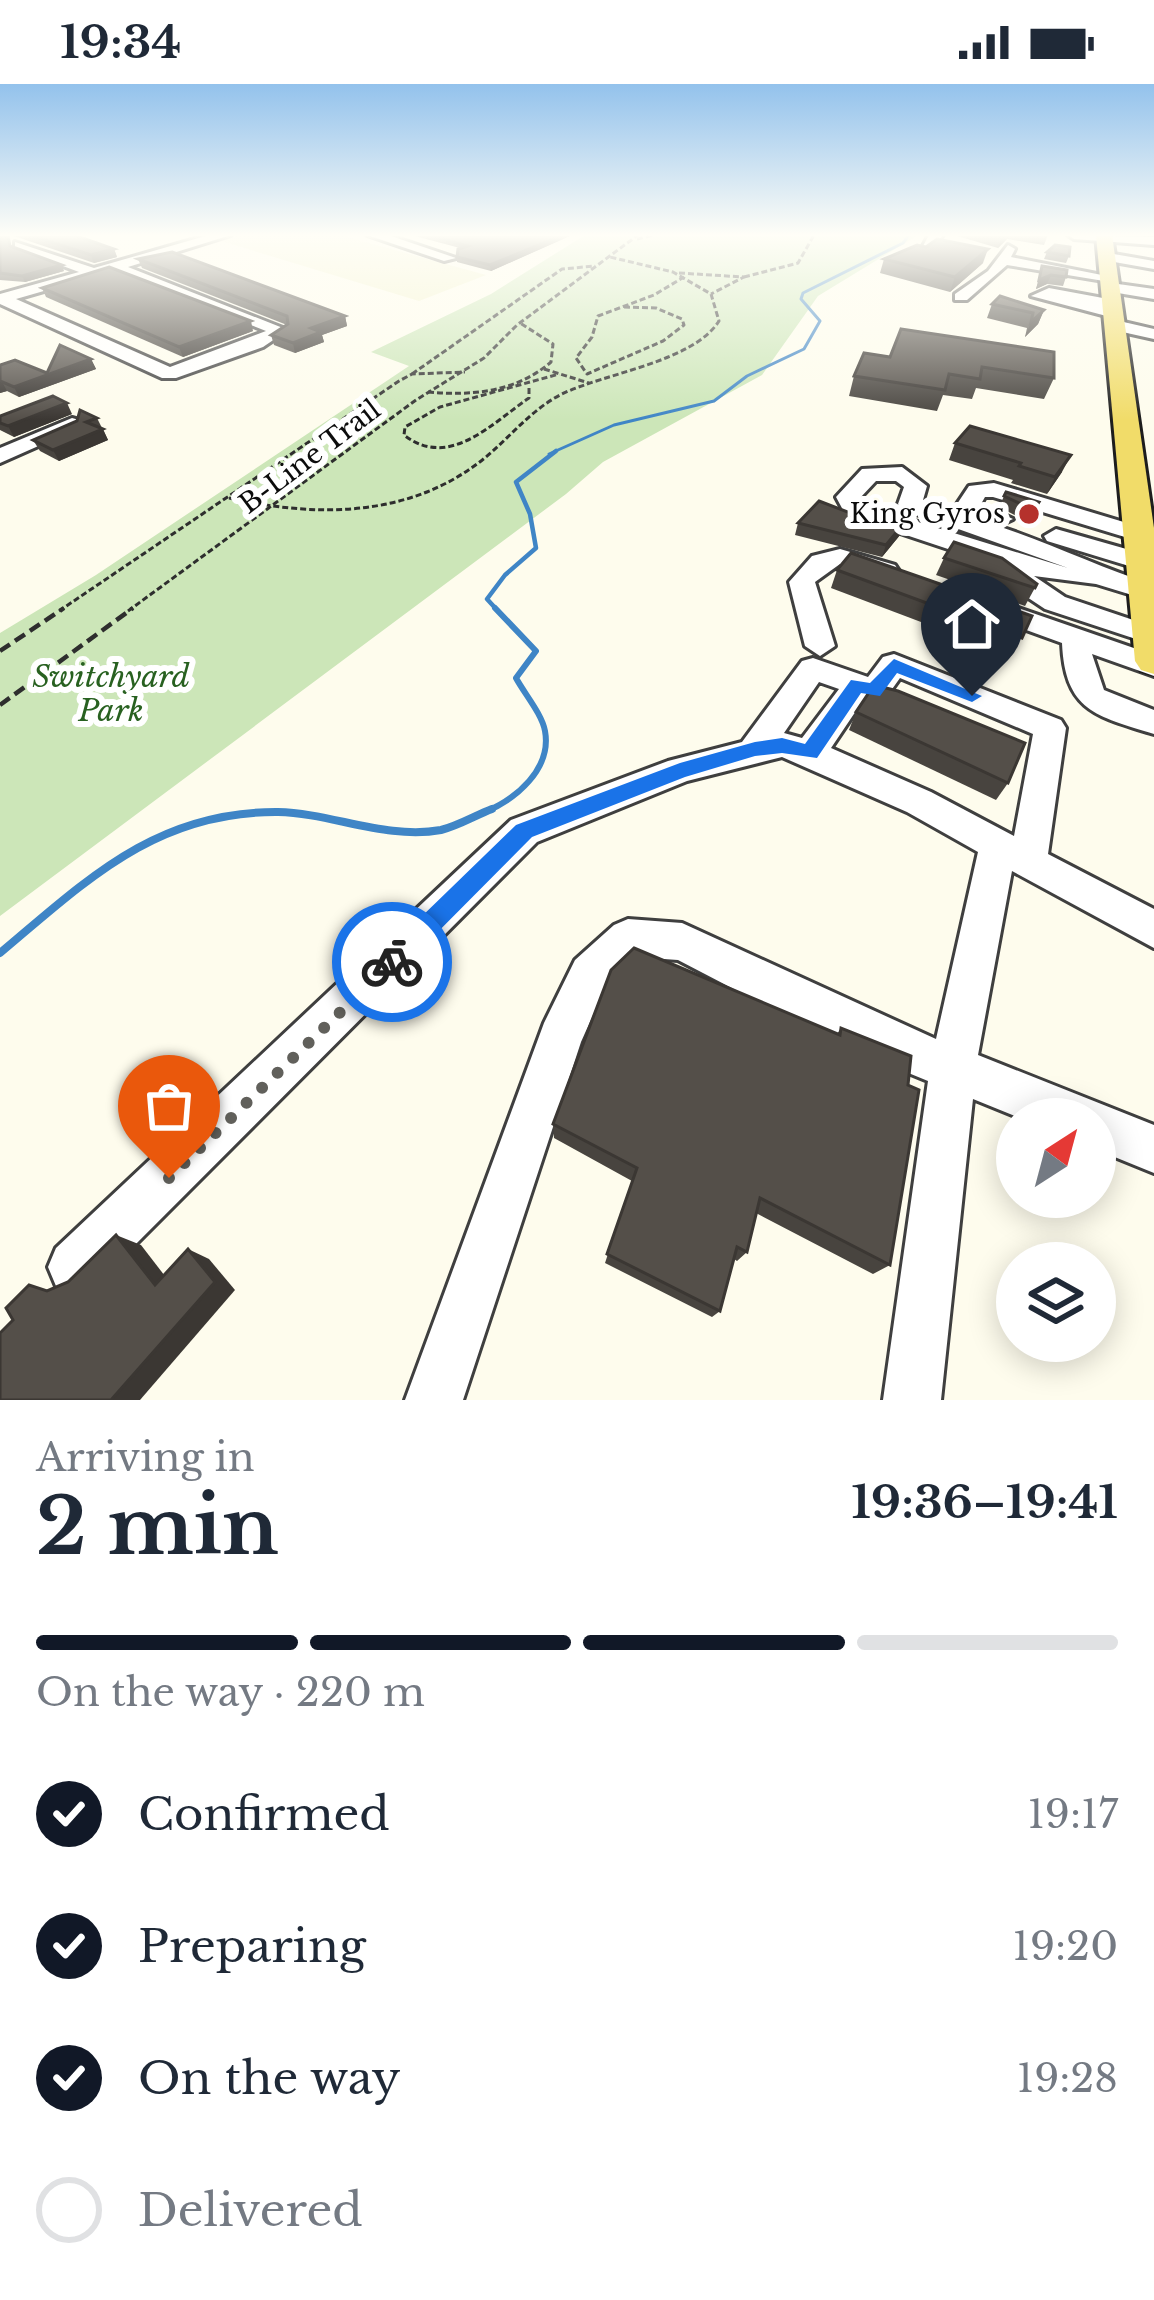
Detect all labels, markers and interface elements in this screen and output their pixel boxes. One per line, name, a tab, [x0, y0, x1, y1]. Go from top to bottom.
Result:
text: 19:34	[60, 14, 181, 70]
street label: B-Line Trail	[233, 393, 387, 520]
place label: King Gyros	[850, 497, 1005, 530]
marker: King Gyros	[1016, 501, 1042, 527]
pin	[921, 573, 1023, 696]
icon: home	[939, 591, 1005, 657]
park label: Switchyard Park	[32, 658, 190, 729]
courier	[332, 902, 452, 1022]
icon: bike	[359, 929, 425, 995]
pin	[118, 1055, 220, 1178]
icon: bag	[136, 1073, 202, 1139]
north arrow	[996, 1098, 1116, 1218]
map controls	[996, 1098, 1116, 1362]
button: layers	[996, 1242, 1116, 1362]
text: Arriving in	[36, 1433, 255, 1482]
text: 19:36–19:41	[851, 1474, 1118, 1530]
text: 2 min	[36, 1478, 279, 1575]
text: On the way · 220 m	[36, 1668, 425, 1717]
icon: check	[36, 1781, 102, 1847]
text: Confirmed	[138, 1786, 390, 1842]
text: 19:17	[1027, 1790, 1118, 1839]
icon: check	[36, 1913, 102, 1979]
text: Preparing	[138, 1918, 366, 1974]
text: 19:20	[1013, 1922, 1118, 1971]
icon: check	[36, 2045, 102, 2111]
text: On the way	[138, 2050, 401, 2106]
text: 19:28	[1017, 2054, 1118, 2103]
text: Delivered	[138, 2182, 363, 2238]

